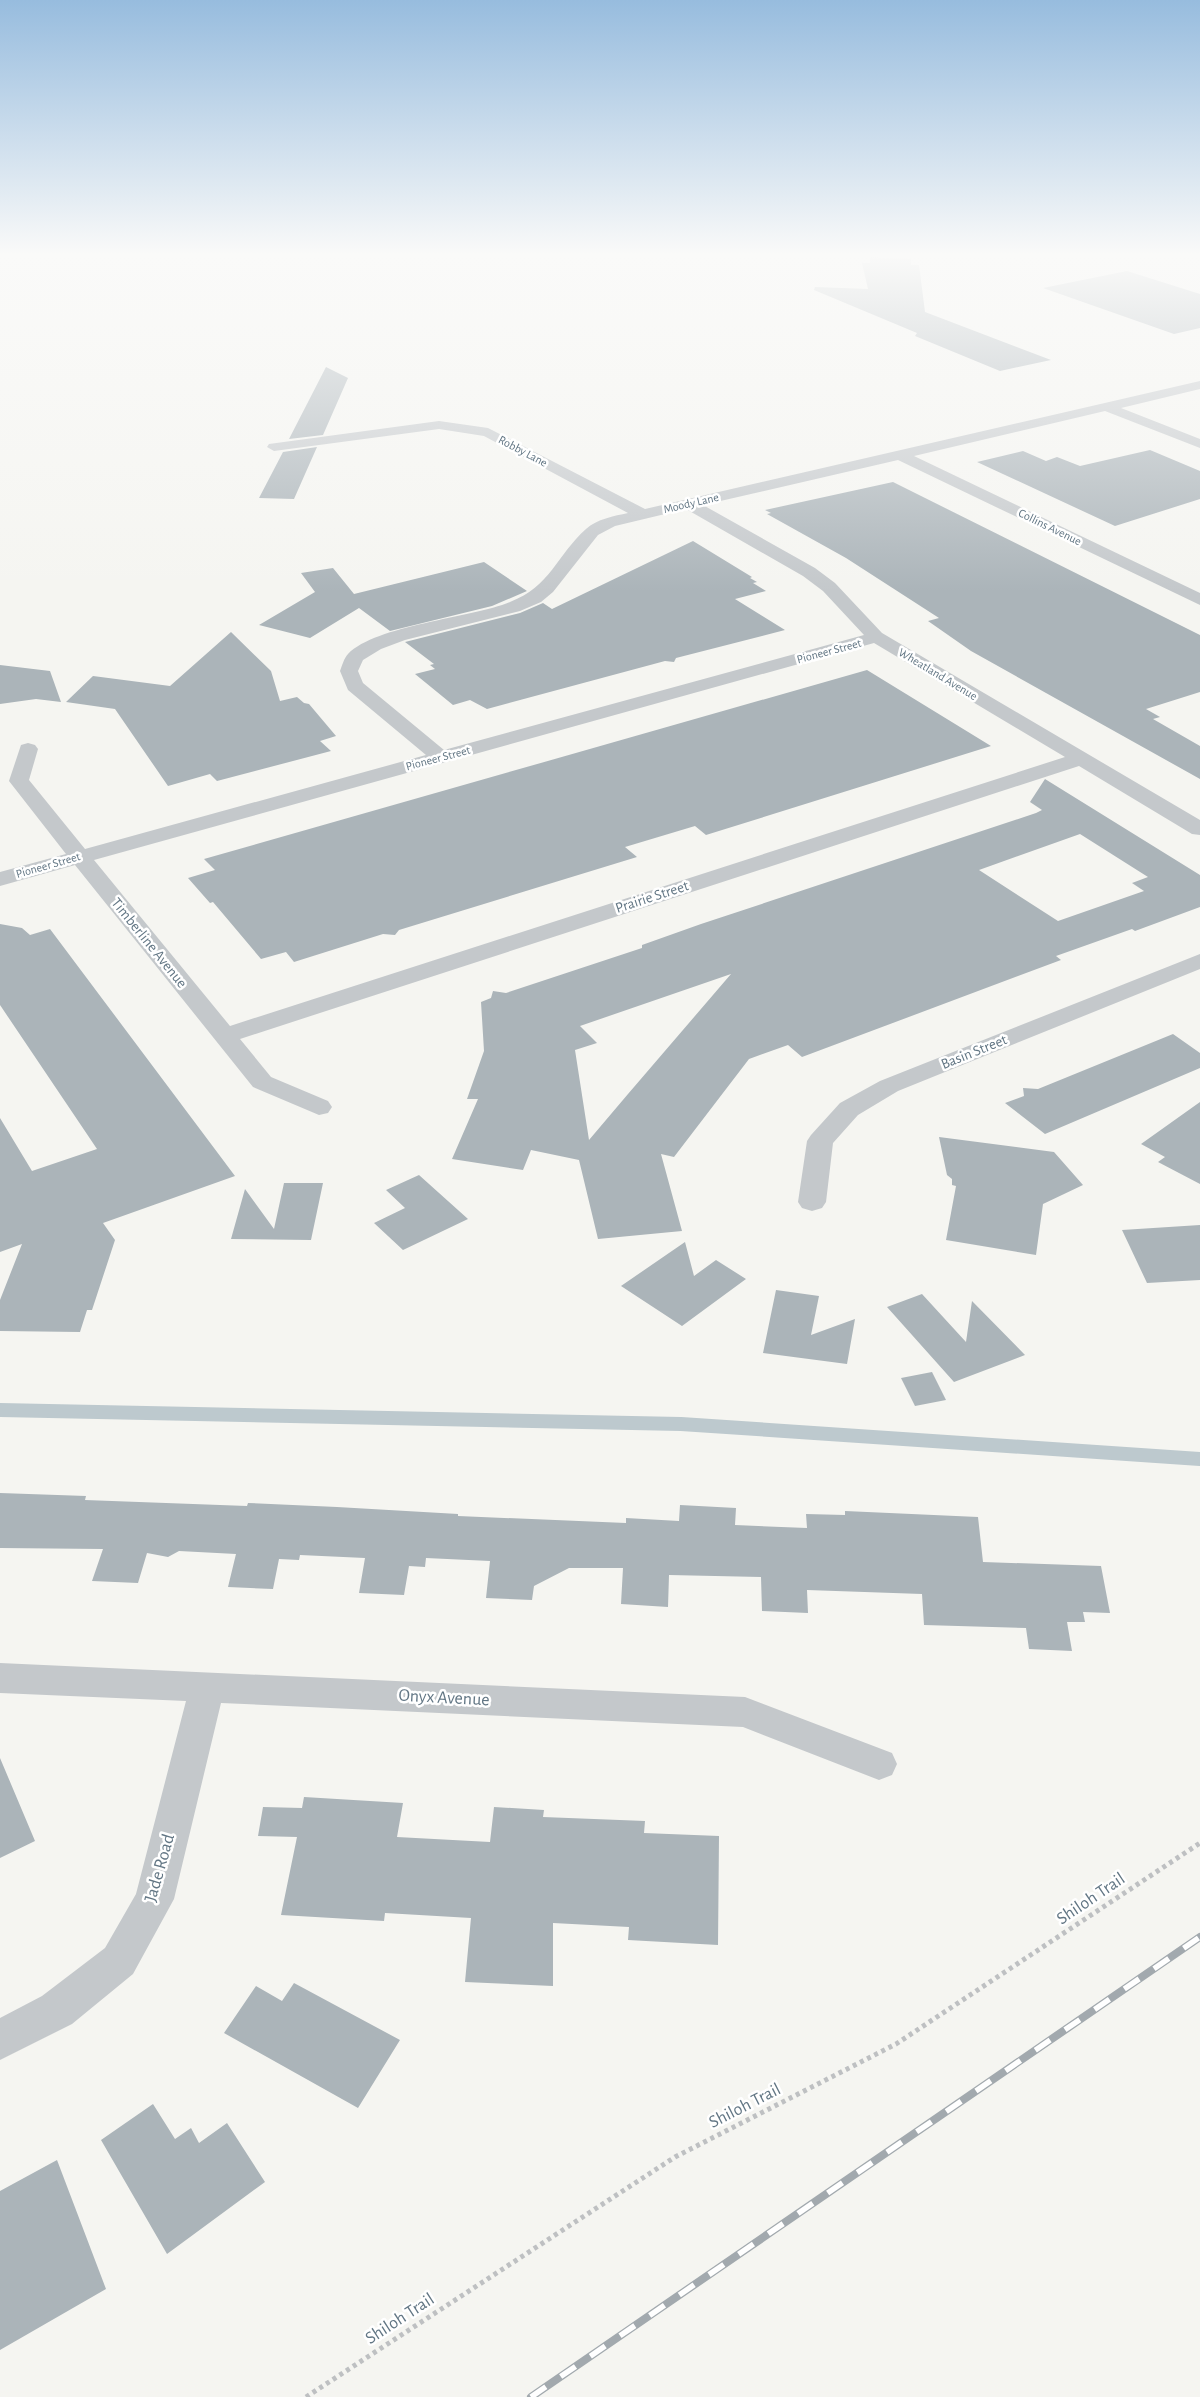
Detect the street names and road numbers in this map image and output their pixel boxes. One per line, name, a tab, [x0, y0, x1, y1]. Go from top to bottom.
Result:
street label: Robby Lane	[496, 433, 549, 470]
street label: Moody Lane	[662, 491, 720, 516]
street label: Collins Avenue	[1017, 507, 1083, 547]
street label: Pioneer Street	[795, 637, 863, 665]
street label: Wheatland Avenue	[897, 646, 979, 702]
street label: Pioneer Street	[404, 744, 472, 772]
street label: Pioneer Street	[14, 850, 82, 880]
street label: Prairie Street	[614, 878, 691, 916]
street label: Timberline Avenue	[108, 895, 190, 991]
street label: Basin Street	[939, 1032, 1009, 1072]
street label: Onyx Avenue	[398, 1687, 490, 1709]
street label: Jade Road	[142, 1832, 178, 1904]
street label: Shiloh Trail	[1054, 1870, 1128, 1928]
street label: Shiloh Trail	[706, 2080, 784, 2132]
street label: Shiloh Trail	[362, 2290, 438, 2348]

